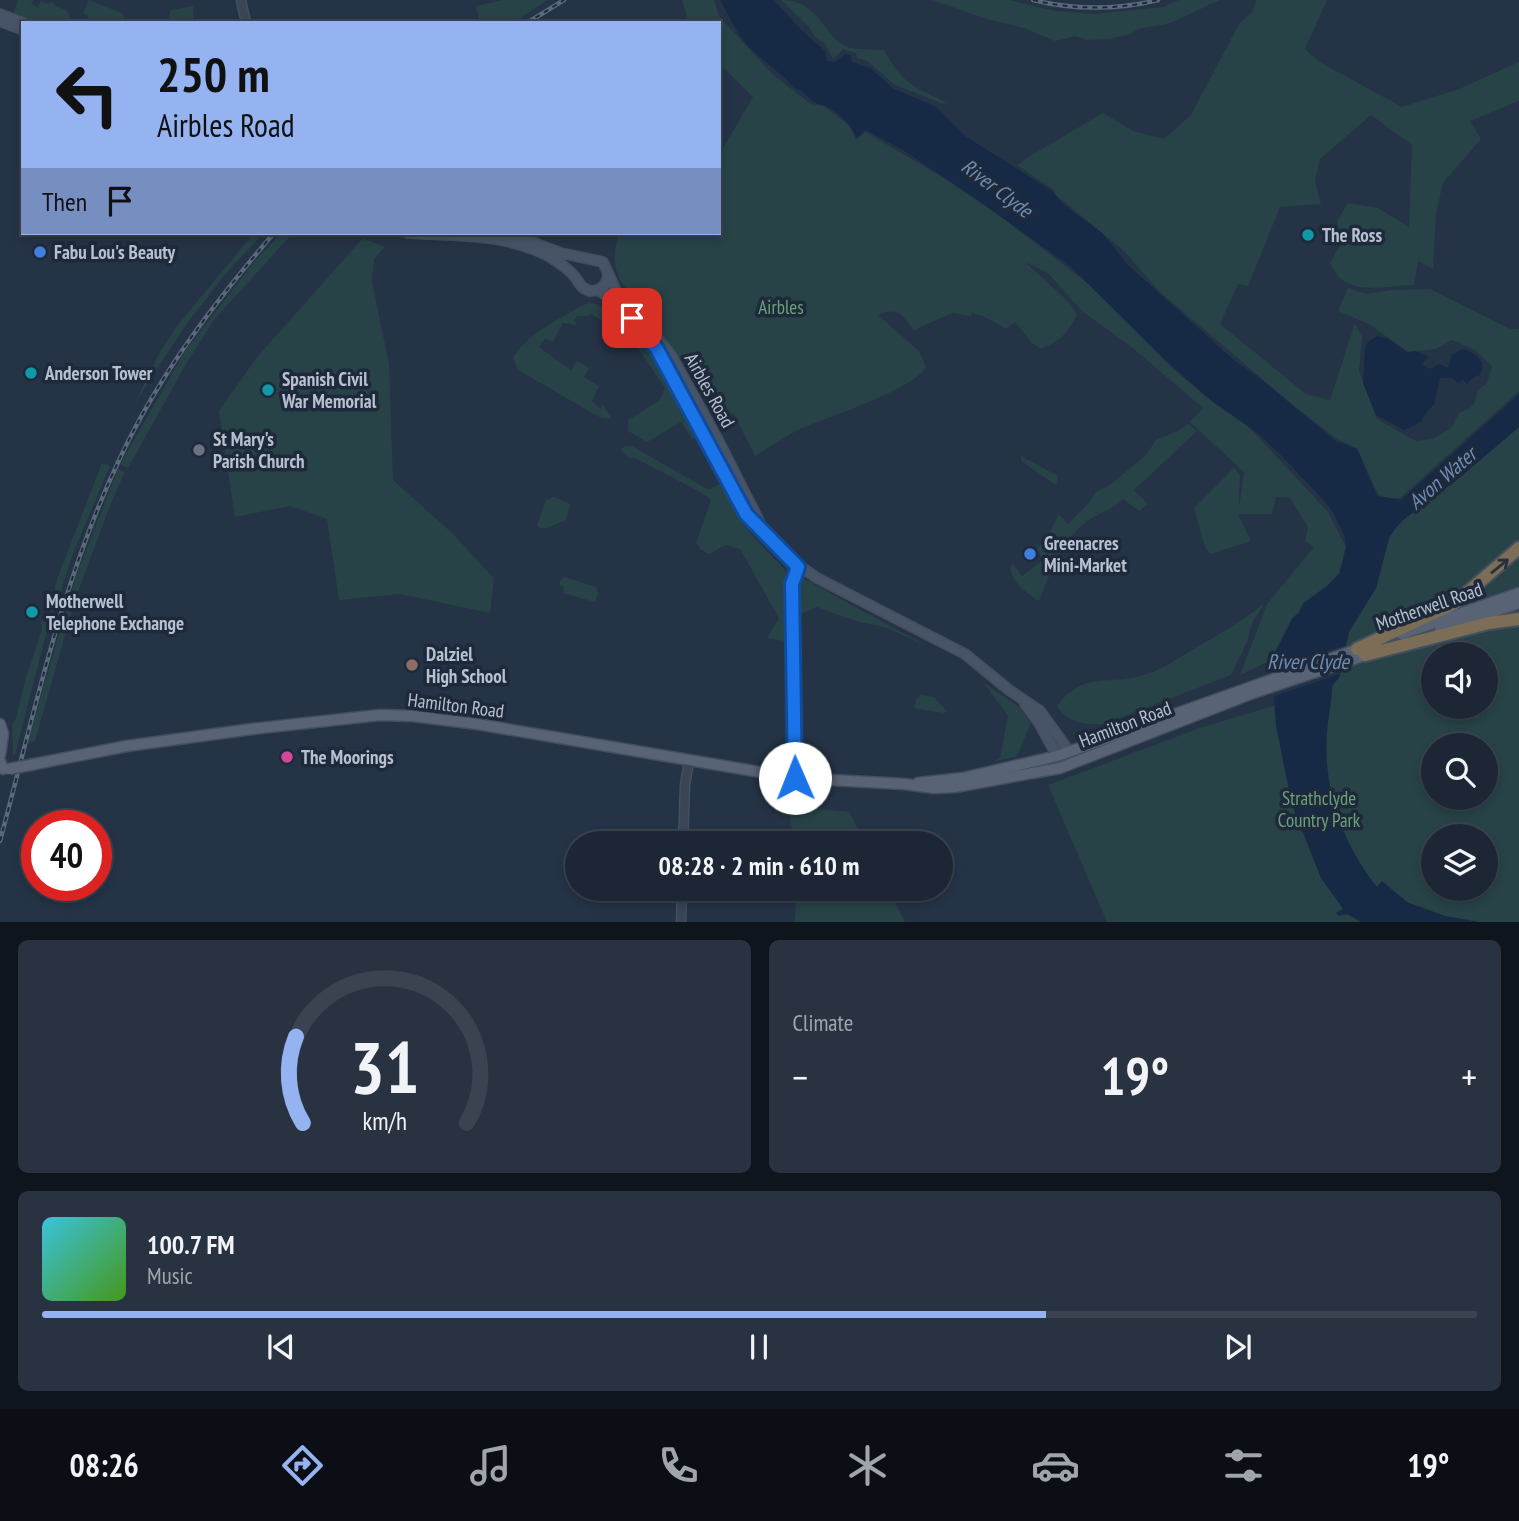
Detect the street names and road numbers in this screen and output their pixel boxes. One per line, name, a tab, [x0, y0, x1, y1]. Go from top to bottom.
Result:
street label: Airbles Road	[680, 348, 740, 432]
street label: Motherwell Road	[1373, 577, 1485, 635]
street label: Hamilton Road	[407, 687, 505, 723]
street label: Hamilton Road	[1076, 695, 1174, 753]

